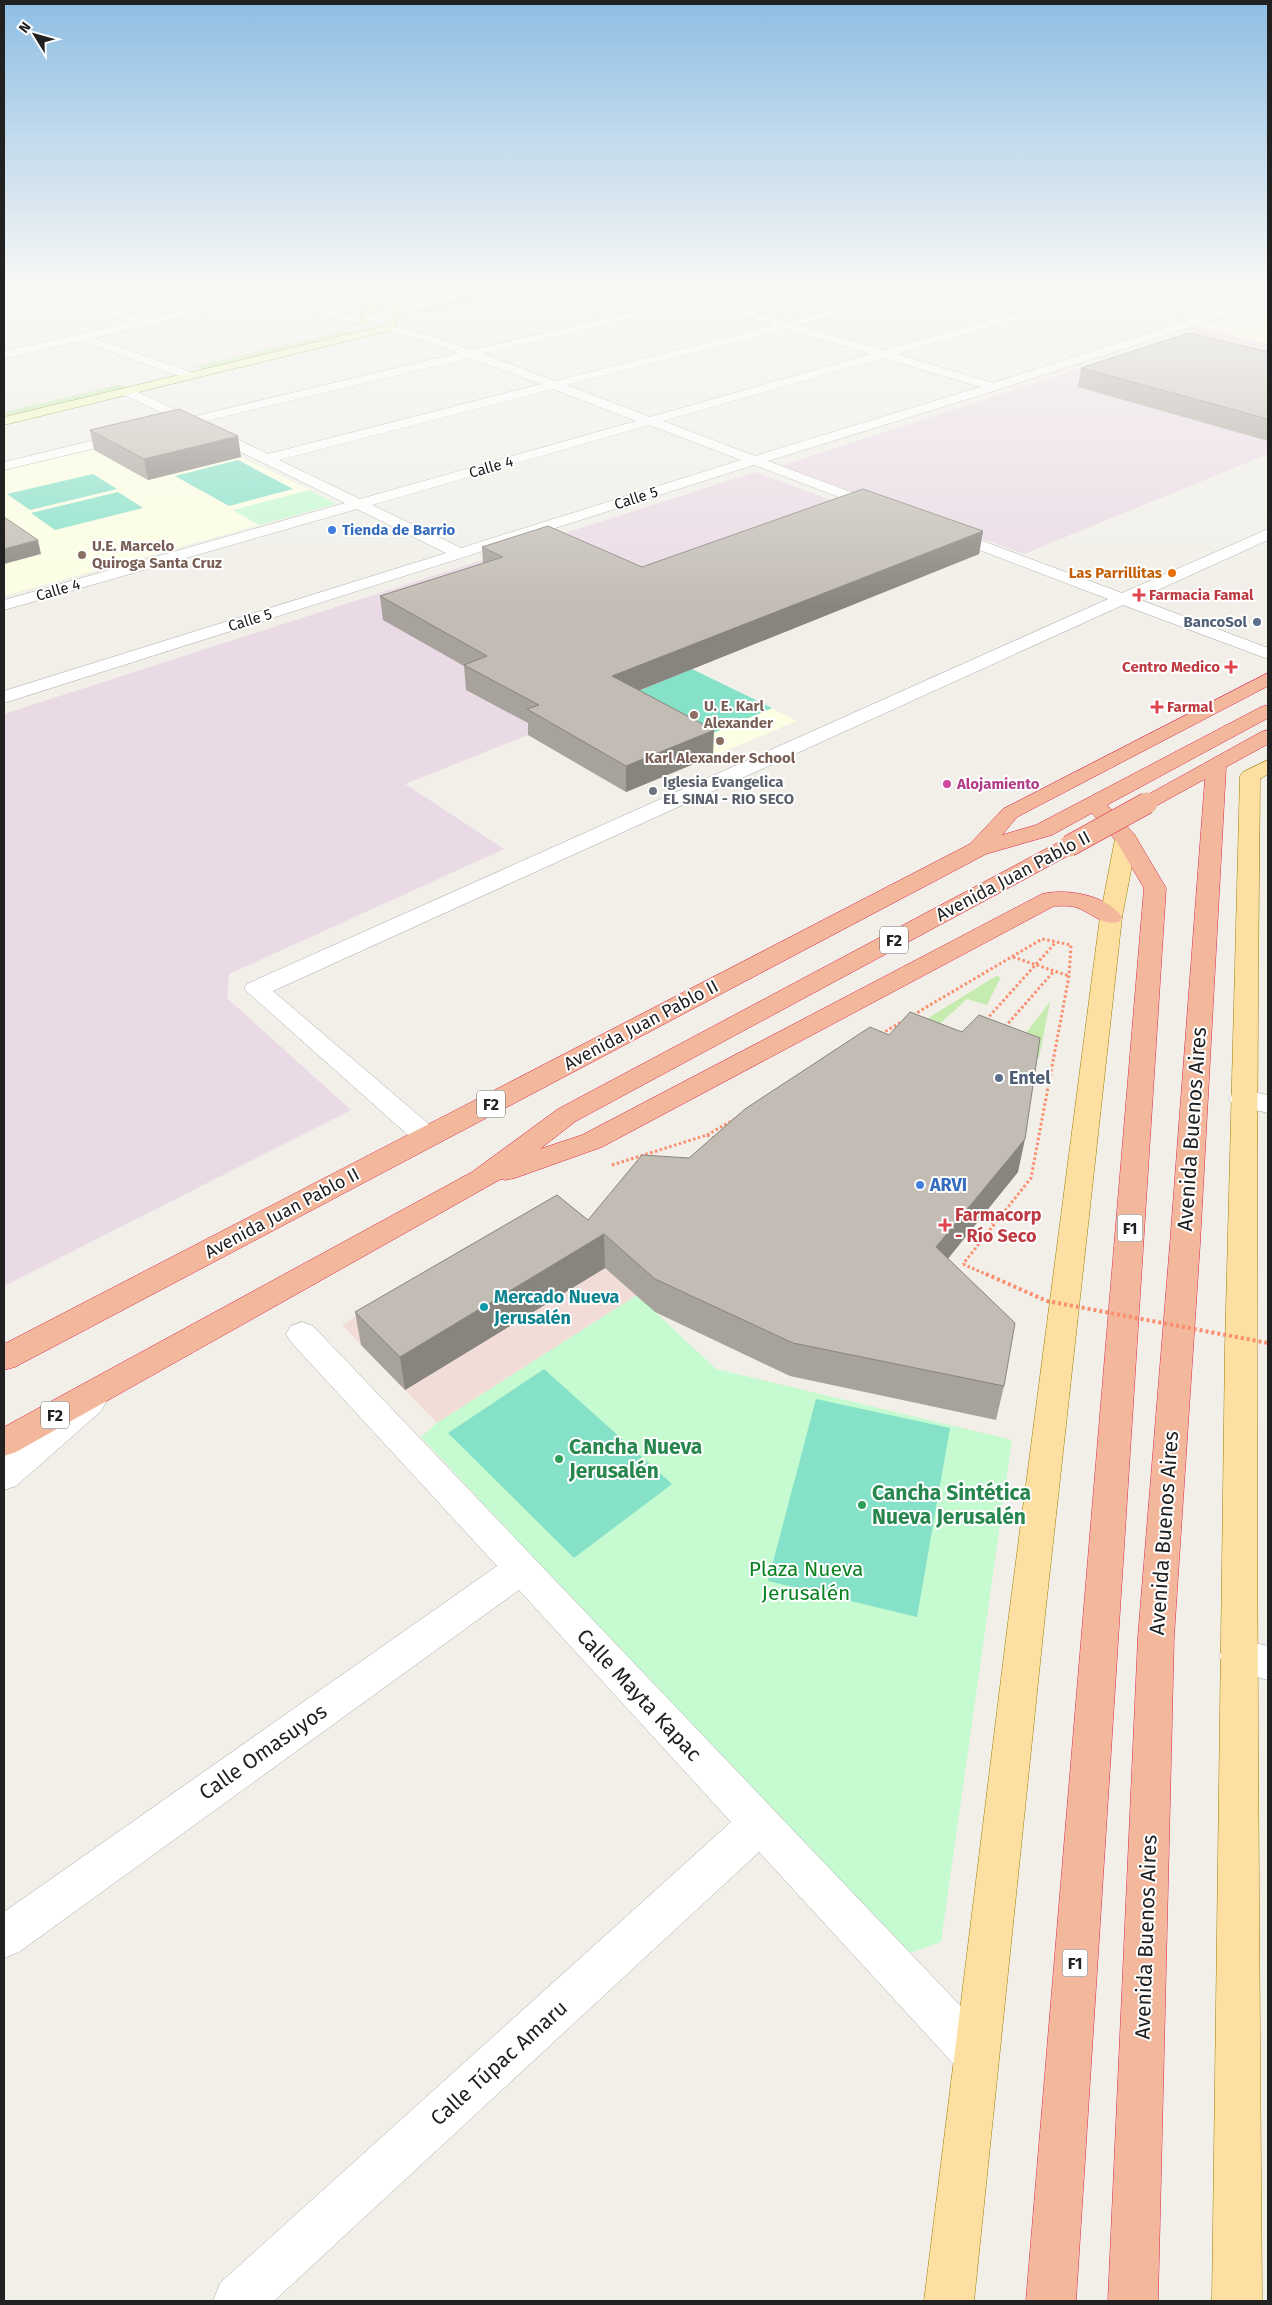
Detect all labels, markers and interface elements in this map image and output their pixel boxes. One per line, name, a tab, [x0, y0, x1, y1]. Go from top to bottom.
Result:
north arrow	[10, 10, 60, 60]
text: N	[15, 19, 35, 36]
street label: Calle 4	[467, 452, 515, 482]
street label: Calle 5	[612, 483, 660, 513]
place label: Tienda de Barrio	[342, 521, 456, 539]
marker: Tienda de Barrio	[326, 524, 338, 536]
place label: U.E. Marcelo Quiroga Santa Cruz	[92, 537, 222, 572]
marker: U.E. Marcelo Quiroga Santa Cruz	[76, 549, 88, 561]
place label: Las Parrillitas	[1069, 564, 1162, 582]
marker: Las Parrillitas	[1166, 567, 1178, 579]
street label: Calle 4	[34, 575, 82, 605]
place label: Farmacia Famal	[1149, 586, 1254, 604]
marker: Farmacia Famal	[1133, 589, 1145, 601]
street label: Calle 5	[226, 605, 274, 635]
place label: BancoSol	[1183, 613, 1248, 631]
marker: BancoSol	[1251, 616, 1263, 628]
place label: Centro Medico	[1122, 658, 1220, 676]
marker: Centro Medico	[1224, 660, 1238, 674]
place label: U. E. Karl Alexander	[703, 697, 774, 732]
place label: Farmal	[1167, 698, 1213, 716]
marker: Farmal	[1151, 701, 1163, 713]
marker: U. E. Karl Alexander	[688, 709, 700, 721]
marker: Karl Alexander School	[714, 735, 726, 747]
place label: Karl Alexander School	[645, 749, 796, 767]
place label: Iglesia Evangelica EL SINAI - RIO SECO	[663, 773, 794, 808]
place label: Alojamiento	[956, 775, 1040, 793]
marker: Alojamiento	[941, 778, 953, 790]
marker: Iglesia Evangelica EL SINAI - RIO SECO	[647, 785, 659, 797]
street label: Avenida Juan Pablo II	[932, 826, 1094, 926]
road number: F2	[880, 926, 908, 954]
street label: Avenida Juan Pablo II	[560, 975, 722, 1075]
street label: Avenida Buenos Aires	[1172, 1026, 1212, 1232]
place label: Entel	[1009, 1067, 1051, 1089]
marker: Entel	[993, 1072, 1005, 1084]
road number: F2	[477, 1090, 505, 1118]
street label: Avenida Juan Pablo II	[201, 1163, 363, 1263]
place label: ARVI	[929, 1174, 967, 1196]
marker: ARVI	[914, 1179, 926, 1191]
place label: Farmacorp - Río Seco	[955, 1204, 1042, 1247]
road number: F1	[1118, 1214, 1142, 1242]
marker: Farmacorp - Río Seco	[939, 1219, 951, 1231]
place label: Mercado Nueva Jerusalén	[493, 1286, 620, 1329]
marker: Mercado Nueva Jerusalén	[478, 1301, 490, 1313]
road number: F2	[41, 1402, 69, 1428]
street label: Avenida Buenos Aires	[1144, 1430, 1184, 1636]
place label: Cancha Nueva Jerusalén	[568, 1434, 702, 1484]
marker: Cancha Nueva Jerusalén	[553, 1453, 565, 1465]
place label: Cancha Sintética Nueva Jerusalén	[872, 1480, 1031, 1530]
marker: Cancha Sintética Nueva Jerusalén	[856, 1499, 868, 1511]
park label: Plaza Nueva Jerusalén	[749, 1556, 863, 1606]
street label: Calle Mayta Kapac	[571, 1623, 707, 1767]
street label: Calle Omasuyos	[194, 1698, 332, 1806]
street label: Avenida Buenos Aires	[1129, 1834, 1163, 2040]
road number: F1	[1062, 1950, 1088, 1976]
street label: Calle Túpac Amaru	[425, 1995, 573, 2131]

